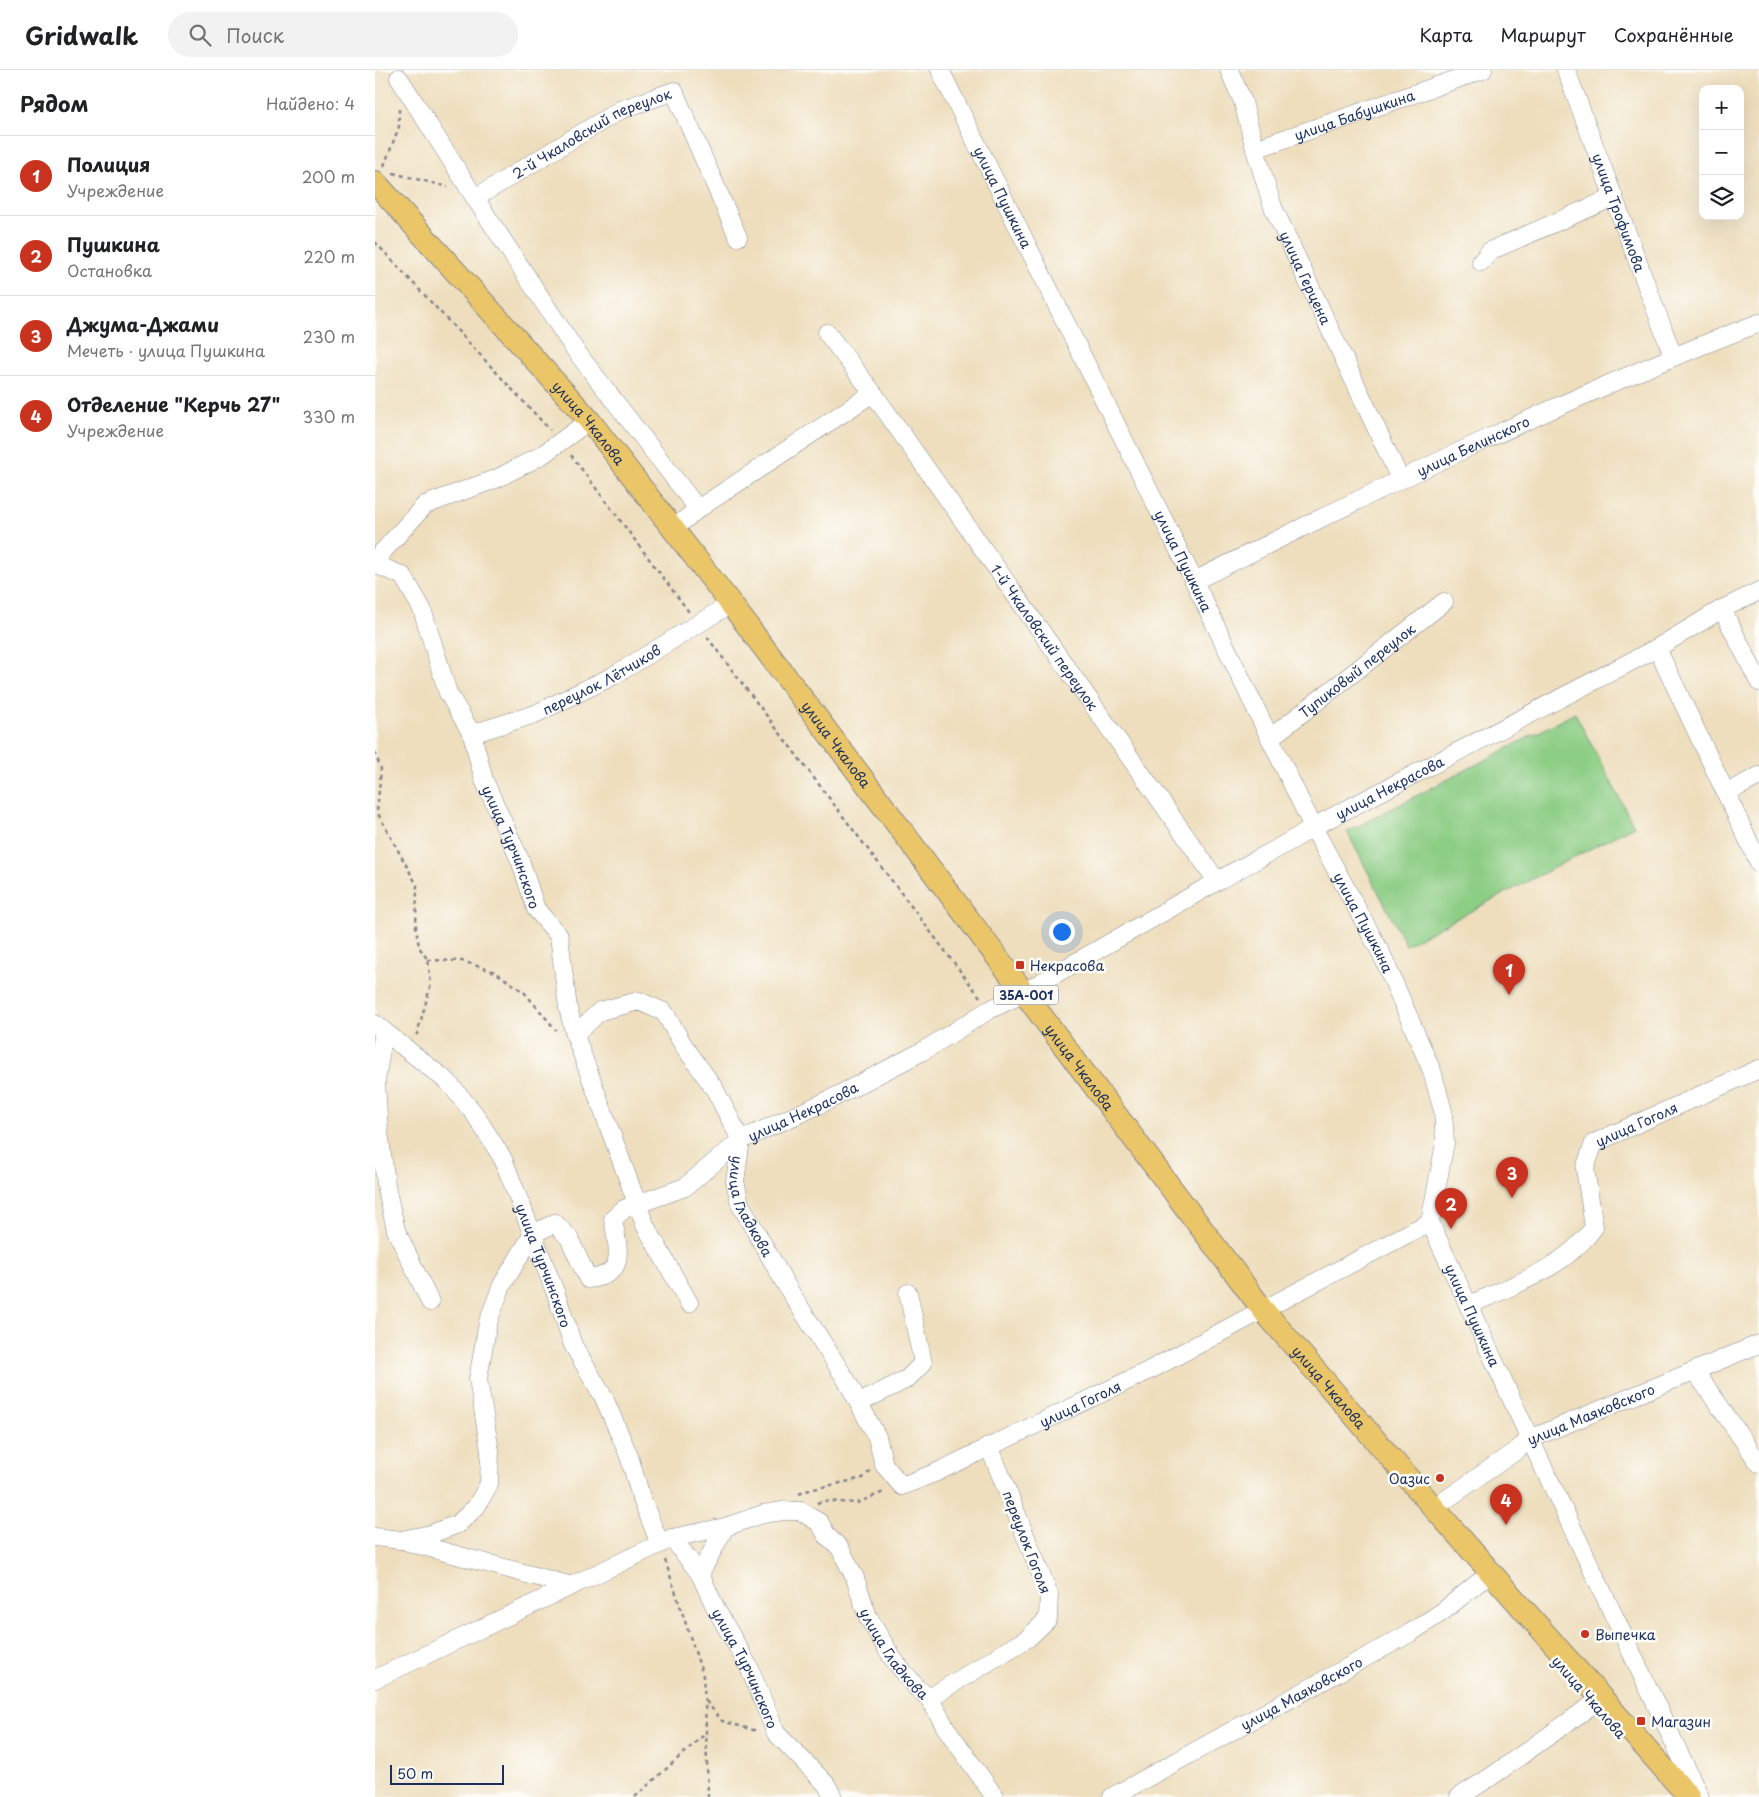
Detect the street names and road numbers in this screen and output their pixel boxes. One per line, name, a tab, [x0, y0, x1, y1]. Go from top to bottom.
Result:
street label: 2-й Чкаловский переулок	[508, 82, 675, 184]
street label: улица Бабушкина	[1291, 84, 1418, 145]
street label: улица Пушкина	[969, 143, 1037, 252]
street label: улица Трофимова	[1587, 150, 1651, 275]
street label: улица Герцена	[1275, 227, 1337, 328]
street label: улица Чкалова	[548, 376, 630, 469]
street label: улица Белинского	[1413, 410, 1533, 481]
street label: улица Пушкина	[1150, 506, 1218, 615]
street label: 1-й Чкаловский переулок	[986, 559, 1104, 715]
street label: Тупиковый переулок	[1294, 618, 1420, 722]
street label: переулок Лётчиков	[538, 639, 665, 720]
street label: улица Чкалова	[797, 696, 876, 792]
street label: улица Некрасова	[1331, 750, 1448, 824]
street label: улица Турчинского	[477, 782, 546, 911]
street label: улица Пушкина	[1329, 868, 1399, 976]
road number: 35А-001	[993, 986, 1059, 1004]
street label: улица Чкалова	[1040, 1019, 1120, 1115]
street label: улица Некрасова	[744, 1076, 862, 1146]
street label: улица Гоголя	[1592, 1096, 1681, 1152]
street label: улица Гладкова	[724, 1155, 778, 1261]
street label: улица Турчинского	[511, 1200, 577, 1330]
street label: улица Пушкина	[1440, 1260, 1506, 1370]
street label: улица Чкалова	[1287, 1341, 1371, 1433]
street label: улица Гоголя	[1036, 1375, 1124, 1432]
street label: улица Маяковского	[1524, 1378, 1658, 1450]
street label: переулок Гоголя	[998, 1487, 1056, 1597]
street label: улица Турчинского	[707, 1604, 784, 1732]
street label: улица Гладкова	[855, 1606, 934, 1704]
street label: улица Маяковского	[1236, 1651, 1366, 1735]
street label: улица Чкалова	[1547, 1651, 1631, 1743]

